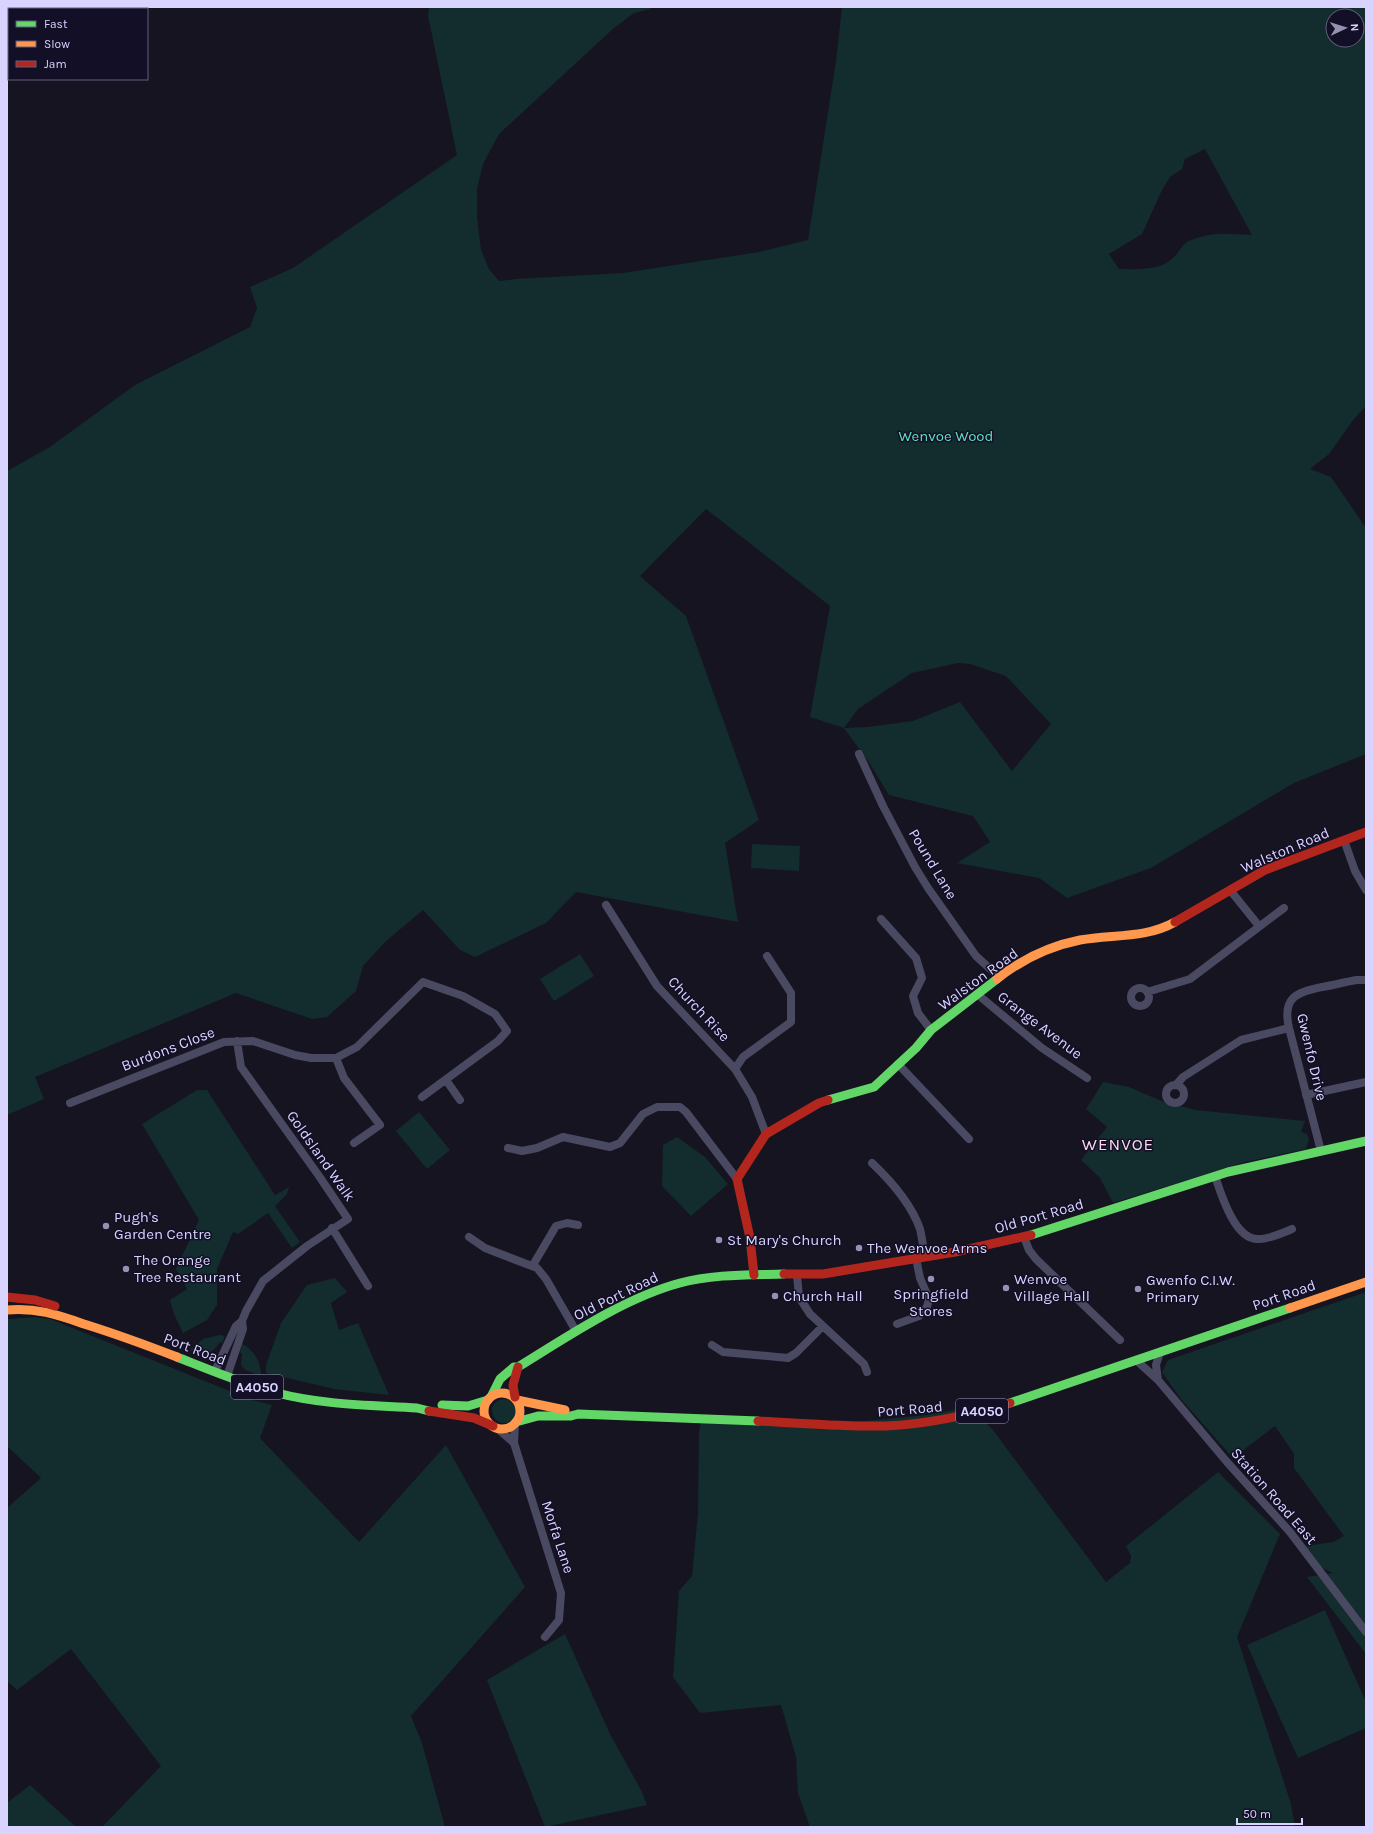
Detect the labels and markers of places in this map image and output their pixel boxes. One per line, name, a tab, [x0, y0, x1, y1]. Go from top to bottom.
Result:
place label: Pugh's Garden Centre	[114, 1208, 211, 1243]
marker: Pugh's Garden Centre	[101, 1221, 111, 1231]
place label: St Mary's Church	[727, 1231, 842, 1249]
marker: St Mary's Church	[714, 1235, 724, 1245]
place label: The Wenvoe Arms	[867, 1239, 987, 1257]
marker: The Wenvoe Arms	[854, 1243, 864, 1253]
place label: The Orange Tree Restaurant	[134, 1251, 241, 1286]
marker: The Orange Tree Restaurant	[121, 1264, 131, 1274]
place label: Wenvoe Village Hall	[1014, 1270, 1090, 1305]
place label: Gwenfo C.I.W. Primary	[1146, 1271, 1235, 1306]
marker: Springfield Stores	[926, 1274, 936, 1284]
marker: Wenvoe Village Hall	[1001, 1283, 1011, 1293]
marker: Gwenfo C.I.W. Primary	[1133, 1284, 1143, 1294]
place label: Springfield Stores	[893, 1285, 969, 1320]
place label: Church Hall	[783, 1287, 863, 1305]
marker: Church Hall	[770, 1291, 780, 1301]

